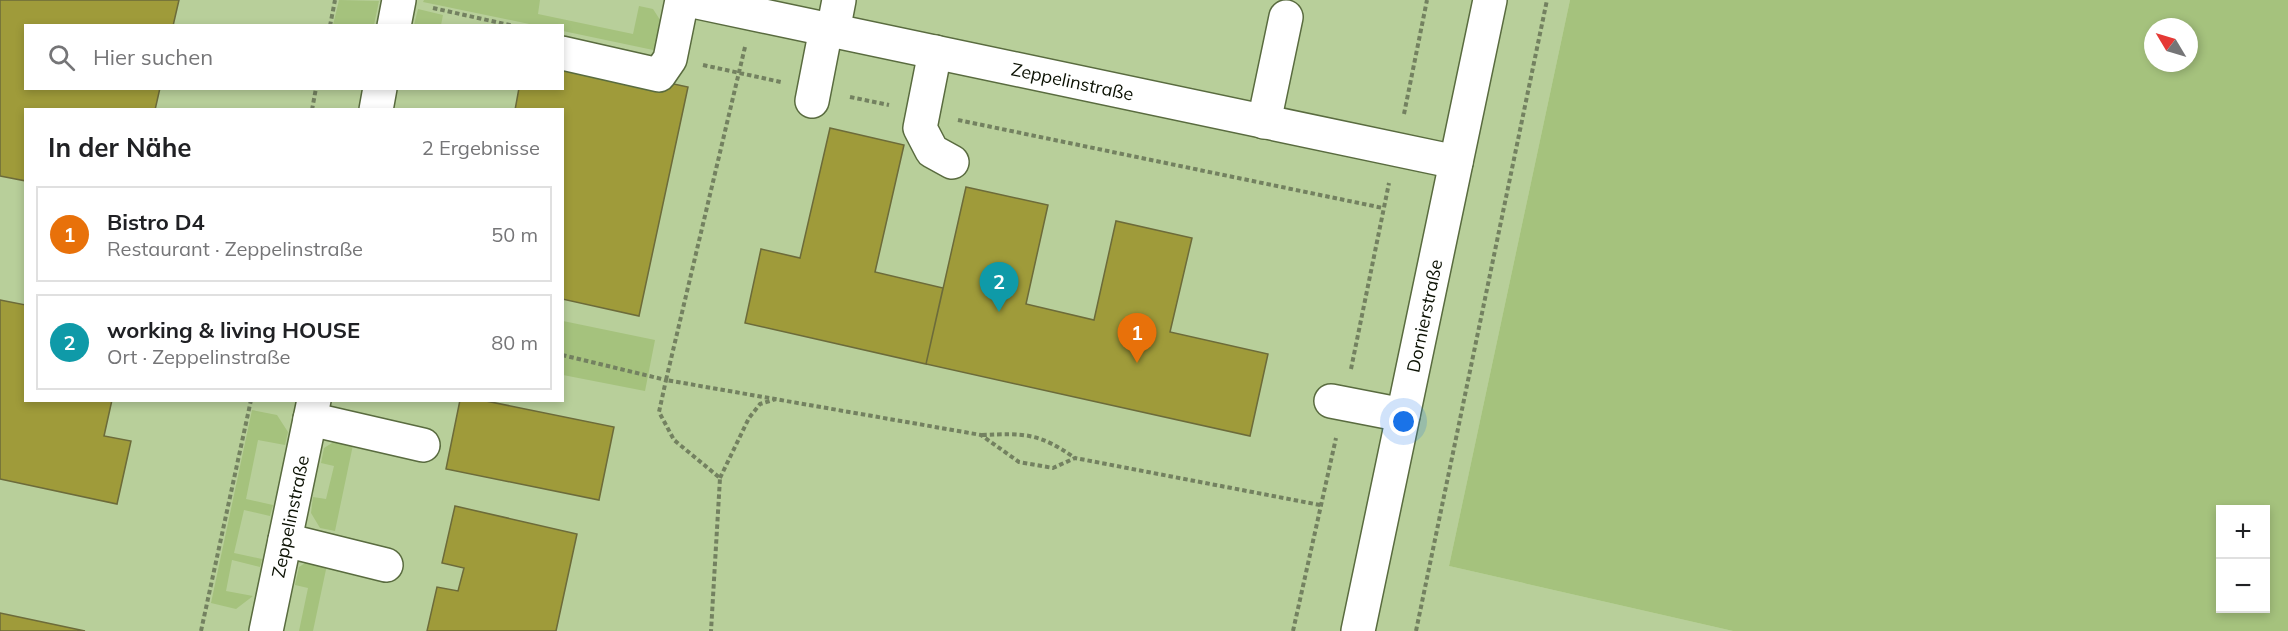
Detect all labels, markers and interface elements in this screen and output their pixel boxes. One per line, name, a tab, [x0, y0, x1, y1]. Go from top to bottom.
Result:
north arrow	[2144, 18, 2198, 72]
search box	[24, 24, 564, 90]
icon: search	[45, 41, 78, 74]
text: Hier suchen	[93, 43, 213, 71]
street label: Zeppelinstraße	[1009, 57, 1136, 105]
text: In der Nähe	[48, 131, 192, 164]
text: 2 Ergebnisse	[422, 135, 540, 160]
text: Bistro D4	[107, 208, 205, 236]
text: 1	[64, 222, 76, 247]
text: 50 m	[491, 222, 538, 247]
text: Restaurant · Zeppelinstraße	[107, 236, 363, 261]
street label: Dornierstraße	[1401, 257, 1447, 374]
pin: 2	[980, 262, 1018, 312]
pin: 1	[1118, 314, 1156, 363]
text: working & living HOUSE	[107, 316, 360, 344]
text: 2	[64, 330, 76, 355]
text: 80 m	[491, 330, 538, 355]
text: Ort · Zeppelinstraße	[107, 344, 290, 369]
your location	[1389, 407, 1418, 436]
street label: Zeppelinstraße	[266, 453, 314, 580]
map controls	[2216, 505, 2270, 613]
button: +	[2216, 505, 2270, 559]
button: −	[2216, 559, 2270, 613]

